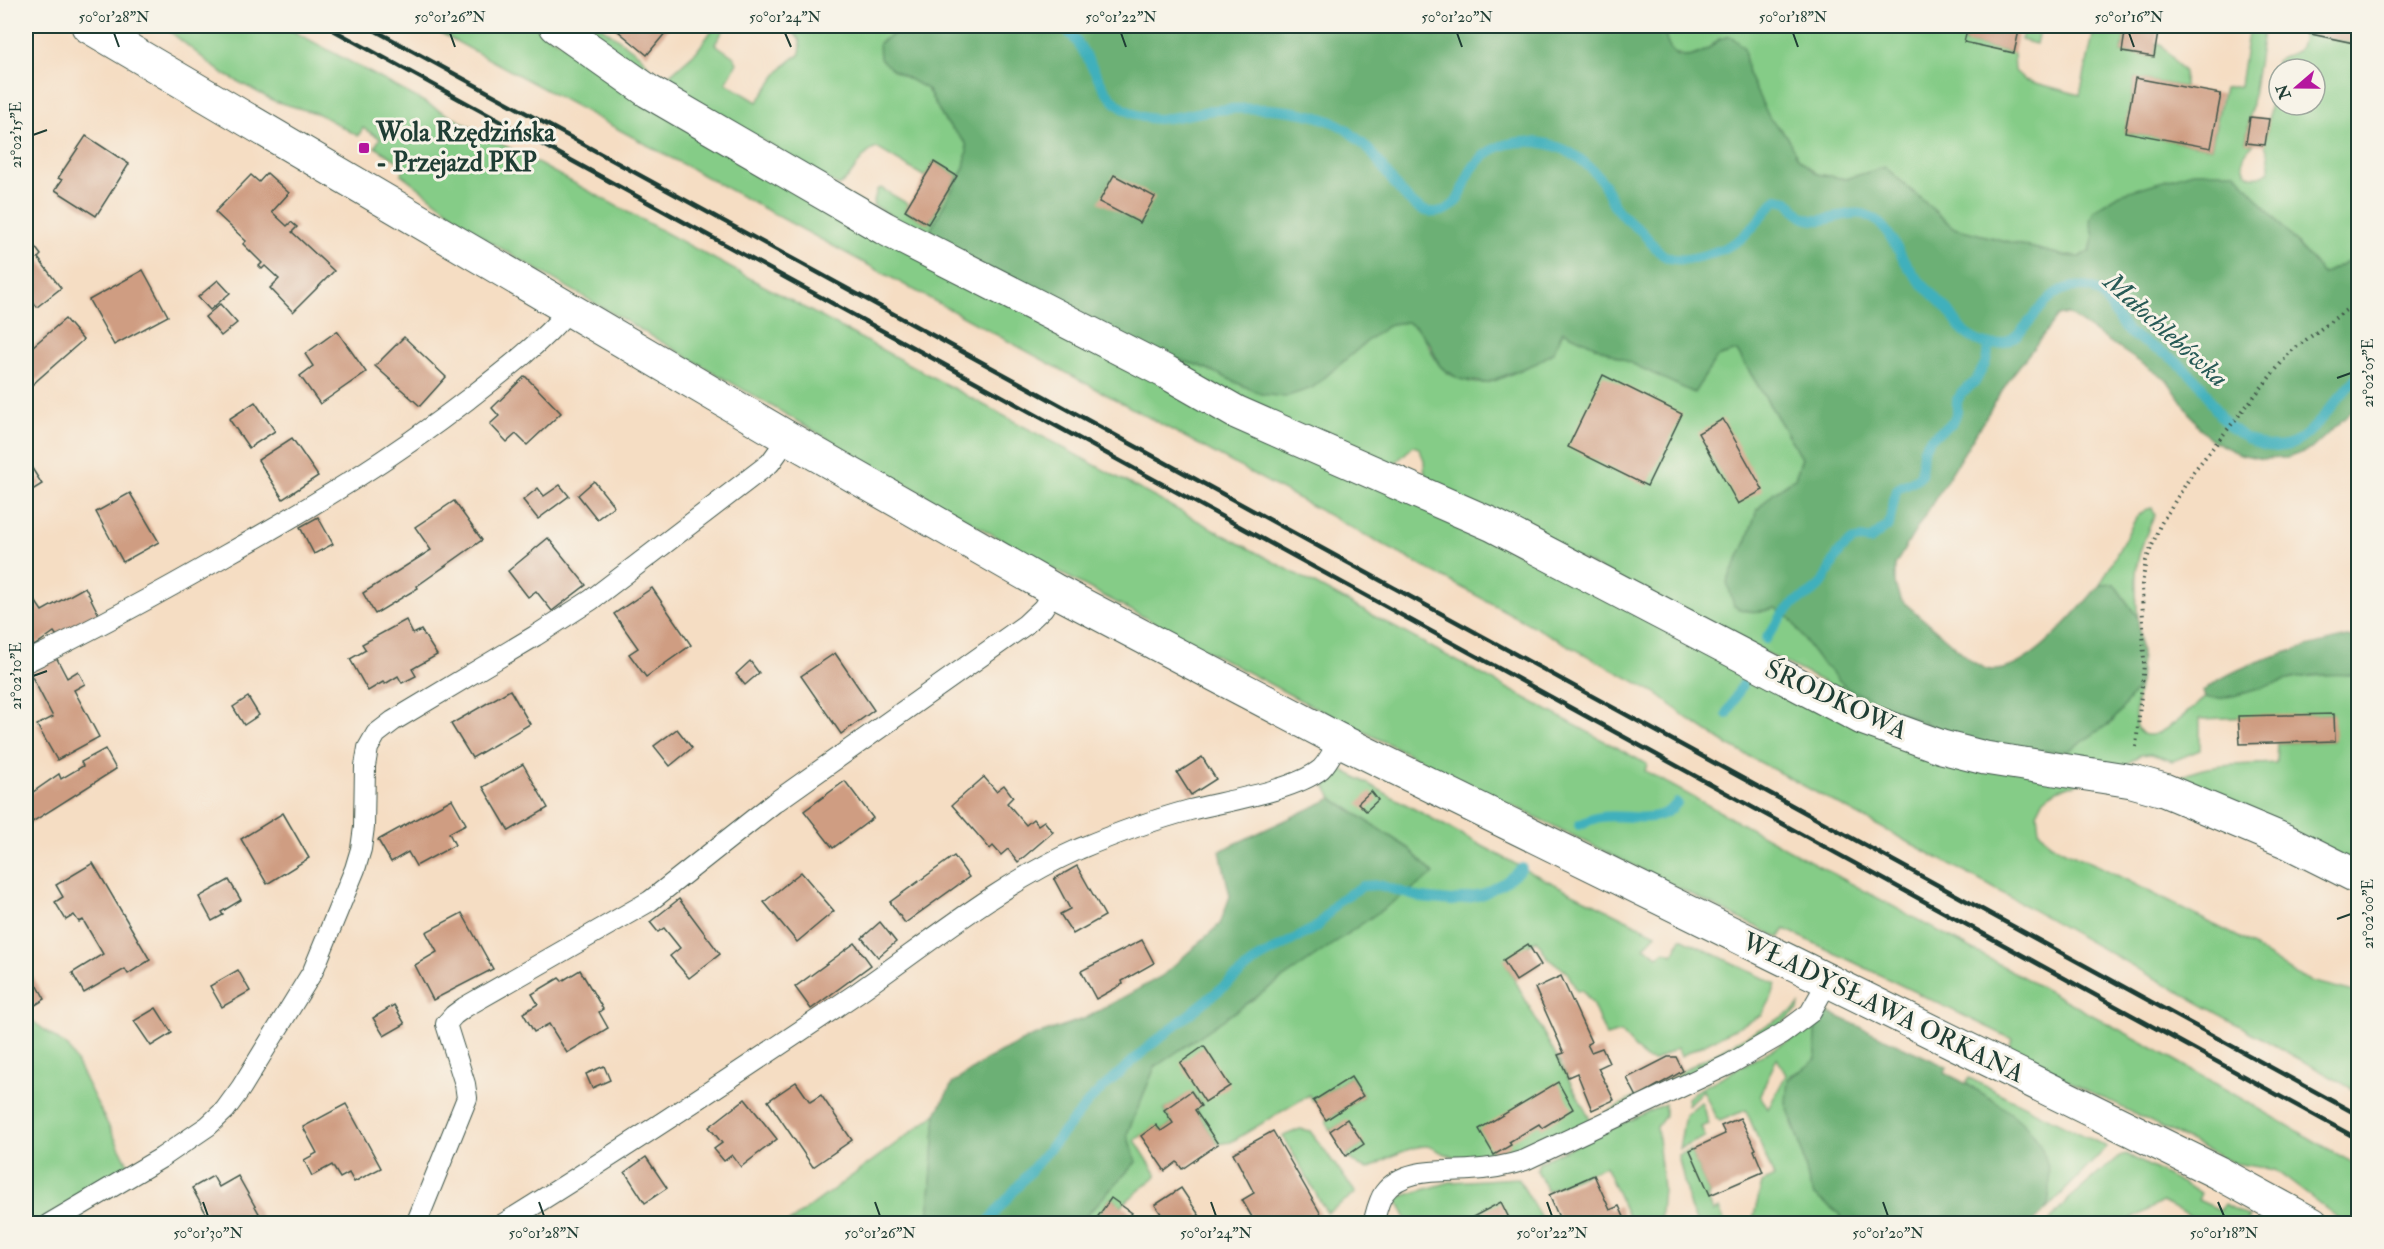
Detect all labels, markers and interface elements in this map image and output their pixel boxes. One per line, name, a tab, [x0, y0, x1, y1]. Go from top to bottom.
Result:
text: 50°01'28"N	[79, 8, 150, 27]
text: 50°01'26"N	[414, 8, 486, 27]
text: 50°01'24"N	[749, 8, 822, 27]
text: 50°01'22"N	[1085, 8, 1157, 27]
text: 50°01'20"N	[1421, 8, 1493, 27]
text: 50°01'18"N	[1759, 8, 1828, 27]
text: 50°01'16"N	[2094, 8, 2164, 27]
north arrow	[2267, 57, 2327, 117]
text: N	[2272, 81, 2296, 103]
text: 21°02'15"E	[7, 101, 26, 168]
place label: Wola Rzędzińska - Przejazd PKP	[375, 117, 556, 179]
marker: Wola Rzędzińska - Przejazd PKP	[357, 141, 371, 155]
water label: Małochlebówka	[2095, 264, 2235, 394]
text: 21°02'05"E	[2359, 338, 2378, 408]
text: 21°02'10"E	[7, 642, 26, 710]
street label: ŚRODKOWA	[1760, 651, 1914, 747]
text: 21°02'00"E	[2359, 879, 2378, 949]
street label: WŁADYSŁAWA ORKANA	[1736, 925, 2030, 1091]
text: 50°01'30"N	[173, 1224, 243, 1243]
text: 50°01'28"N	[509, 1224, 580, 1243]
text: 50°01'26"N	[844, 1224, 916, 1243]
text: 50°01'24"N	[1180, 1224, 1253, 1243]
text: 50°01'22"N	[1516, 1224, 1588, 1243]
text: 50°01'20"N	[1852, 1224, 1924, 1243]
text: 50°01'18"N	[2190, 1224, 2259, 1243]

